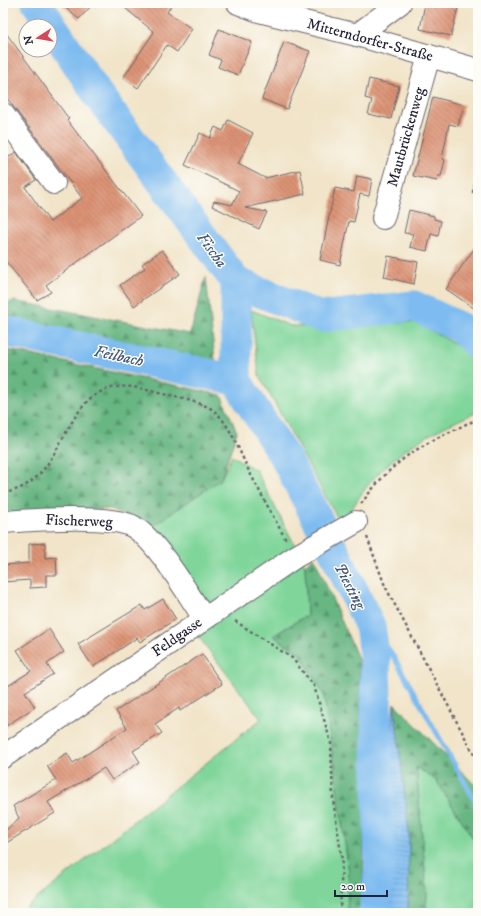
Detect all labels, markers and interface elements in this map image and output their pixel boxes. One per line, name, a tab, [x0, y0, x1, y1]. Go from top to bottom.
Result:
street label: Mitterndorfer-Straße	[305, 14, 435, 66]
north arrow	[18, 18, 58, 58]
text: N	[21, 34, 37, 46]
street label: Mautbrückenweg	[383, 84, 429, 189]
water label: Fischa	[192, 228, 232, 272]
water label: Feilbach	[92, 341, 146, 371]
street label: Fischerweg	[45, 510, 114, 532]
water label: Piesting	[330, 559, 371, 614]
street label: Feldgasse	[148, 613, 206, 661]
scale bar	[335, 872, 387, 898]
text: 20 m	[341, 879, 365, 894]

